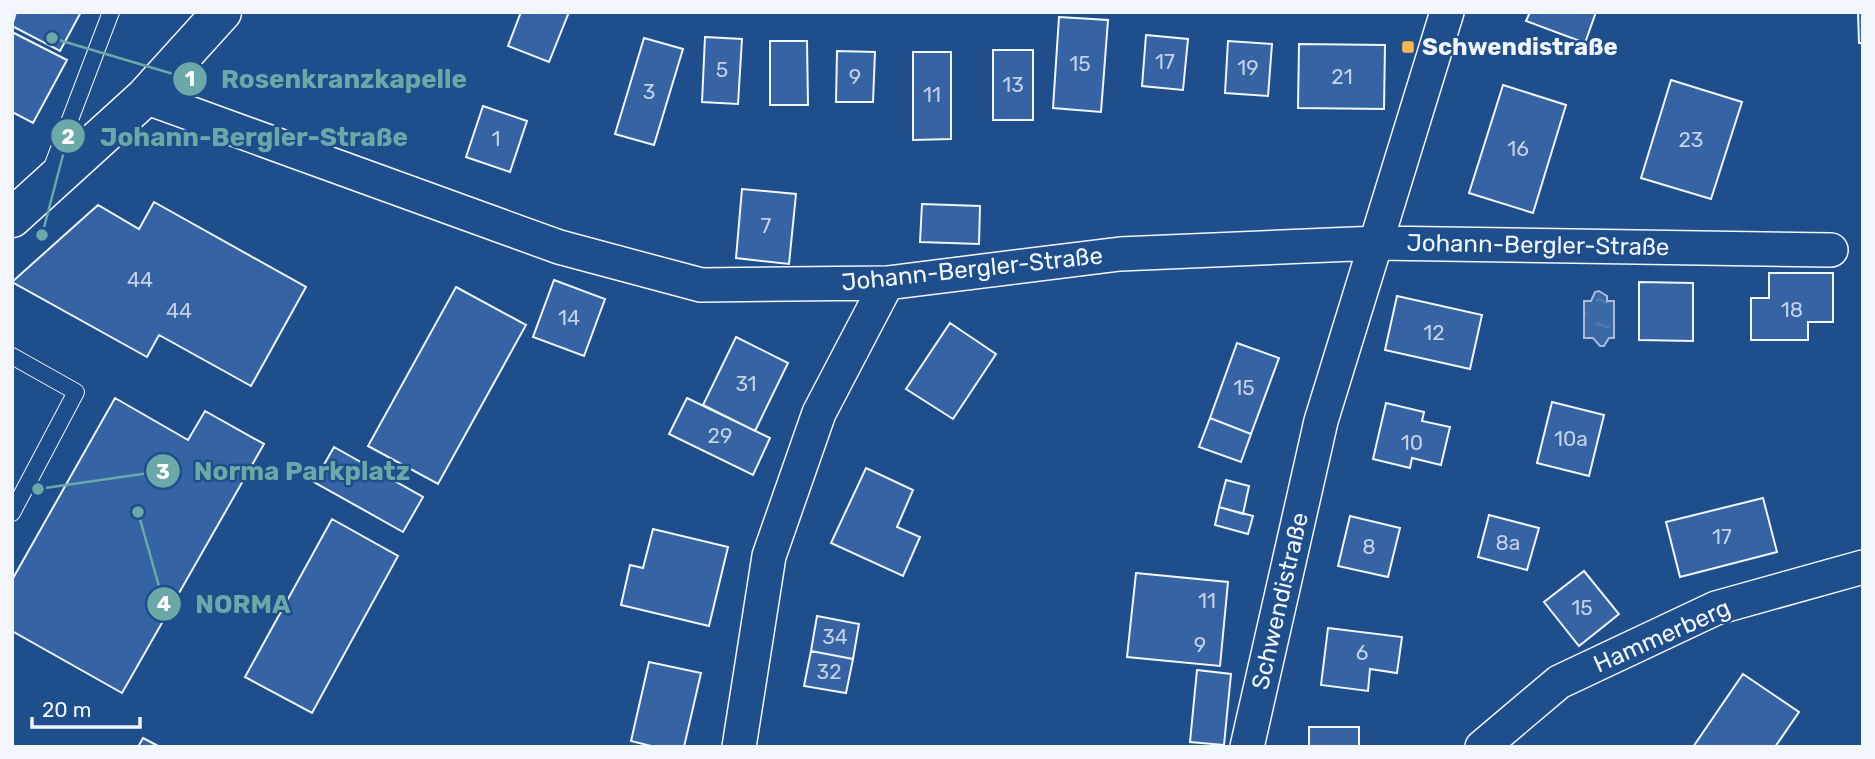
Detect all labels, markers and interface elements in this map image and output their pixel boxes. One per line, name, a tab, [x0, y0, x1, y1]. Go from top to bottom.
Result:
place label: Schwendistraße	[1422, 33, 1618, 61]
marker: Schwendistraße	[1400, 39, 1416, 55]
house number: 17	[1155, 49, 1175, 74]
house number: 15	[1069, 51, 1091, 76]
callout: Rosenkranzkapelle	[172, 55, 481, 102]
house number: 19	[1237, 55, 1259, 80]
house number: 5	[716, 57, 728, 82]
text: Rosenkranzkapelle	[221, 64, 467, 95]
house number: 9	[849, 64, 861, 89]
house number: 21	[1331, 64, 1353, 89]
text: 1	[185, 66, 195, 91]
house number: 13	[1002, 72, 1024, 97]
house number: 3	[643, 79, 655, 104]
house number: 11	[923, 82, 941, 107]
callout: Johann-Bergler-Straße	[51, 113, 422, 160]
text: Johann-Bergler-Straße	[100, 122, 408, 153]
text: 2	[61, 124, 75, 149]
house number: 1	[492, 126, 501, 151]
house number: 23	[1679, 127, 1703, 152]
house number: 16	[1507, 136, 1529, 161]
house number: 7	[761, 213, 772, 238]
street label: Johann-Bergler-Straße	[1406, 229, 1670, 261]
street label: Johann-Bergler-Straße	[840, 241, 1104, 297]
house number: 44	[127, 267, 153, 292]
house number: 18	[1781, 297, 1803, 322]
house number: 44	[166, 298, 192, 323]
house number: 14	[558, 305, 580, 330]
house number: 12	[1423, 320, 1445, 345]
house number: 31	[735, 371, 757, 396]
house number: 15	[1233, 375, 1255, 400]
house number: 29	[708, 423, 732, 448]
house number: 10a	[1554, 426, 1588, 451]
house number: 10	[1401, 430, 1423, 455]
callout: Norma Parkplatz	[145, 448, 425, 495]
text: Norma Parkplatz	[194, 456, 410, 487]
text: 3	[156, 459, 170, 484]
street label: Schwendistraße	[1246, 510, 1314, 692]
house number: 17	[1712, 524, 1732, 549]
house number: 8a	[1496, 530, 1520, 555]
house number: 8	[1362, 534, 1376, 559]
callout: NORMA	[147, 580, 305, 627]
house number: 11	[1198, 588, 1216, 613]
text: NORMA	[195, 589, 291, 620]
text: 4	[157, 591, 171, 616]
street label: Hammerberg	[1589, 593, 1735, 679]
house number: 15	[1571, 595, 1593, 620]
house number: 34	[822, 624, 848, 649]
house number: 9	[1194, 632, 1206, 657]
house number: 6	[1356, 640, 1368, 665]
house number: 32	[817, 659, 841, 684]
scale bar	[32, 686, 140, 730]
text: 20 m	[42, 697, 91, 722]

